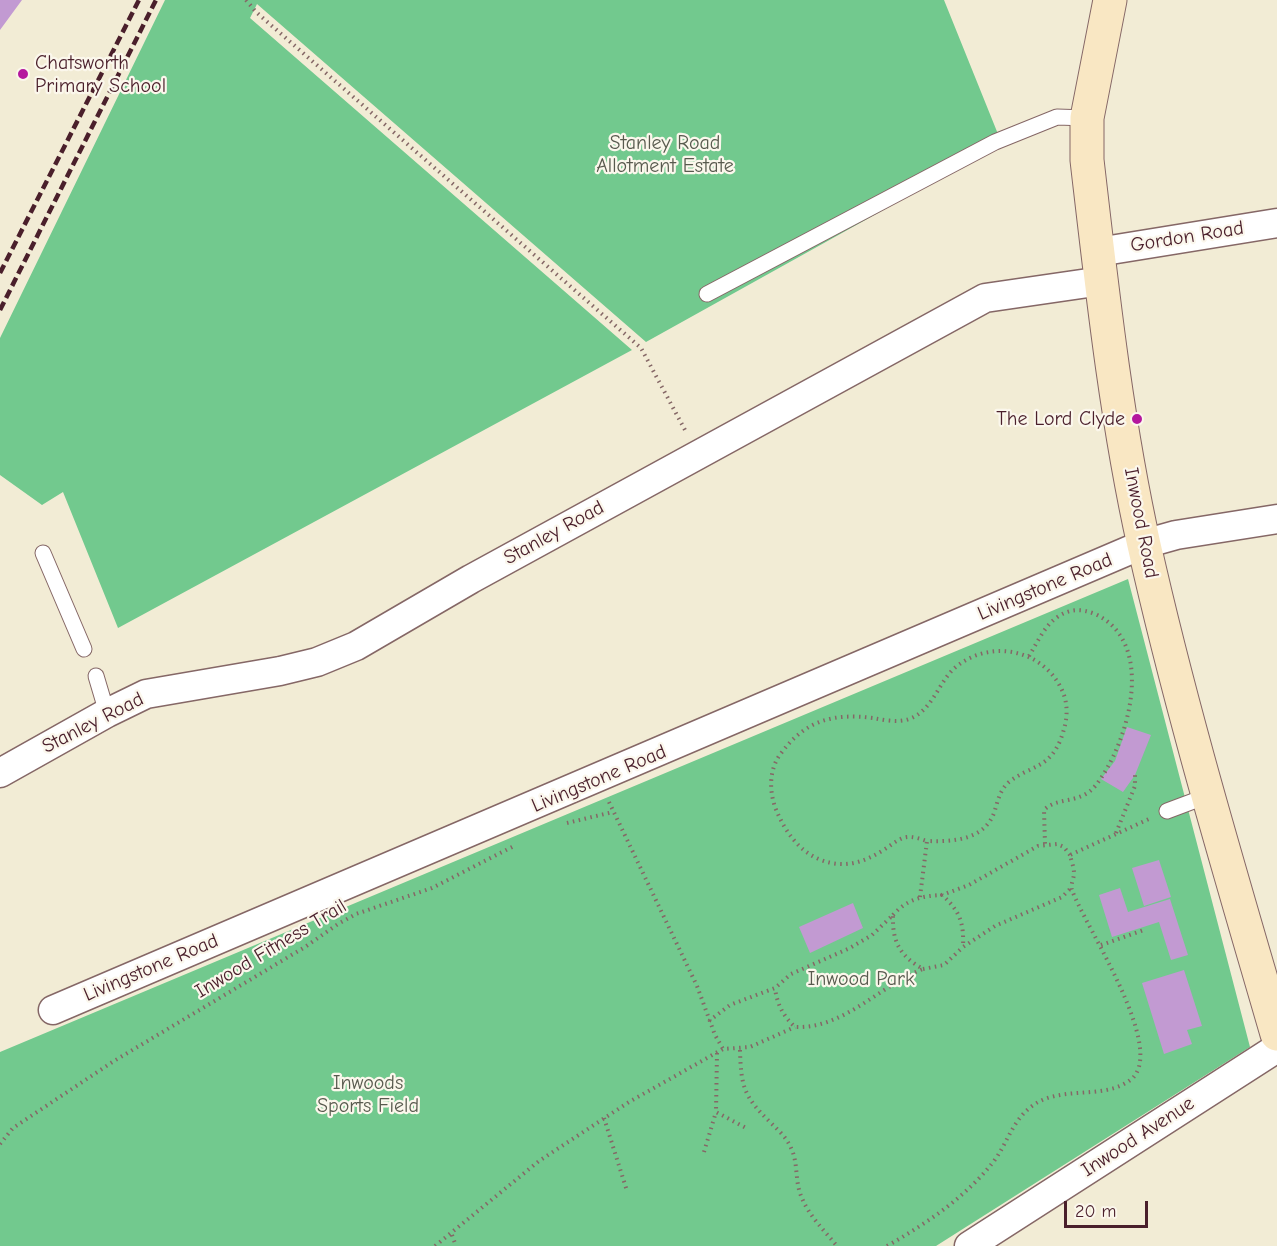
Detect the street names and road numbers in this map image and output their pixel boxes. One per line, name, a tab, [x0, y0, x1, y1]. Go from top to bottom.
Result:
street label: Gordon Road	[1129, 216, 1245, 258]
street label: Inwood Road	[1119, 466, 1163, 580]
street label: Stanley Road	[500, 496, 608, 570]
street label: Livingstone Road	[974, 548, 1116, 626]
street label: Stanley Road	[38, 687, 148, 759]
street label: Livingstone Road	[528, 740, 670, 818]
street label: Inwood Fitness Trail	[191, 894, 351, 1004]
street label: Livingstone Road	[80, 929, 222, 1007]
street label: Inwood Avenue	[1077, 1092, 1199, 1182]

